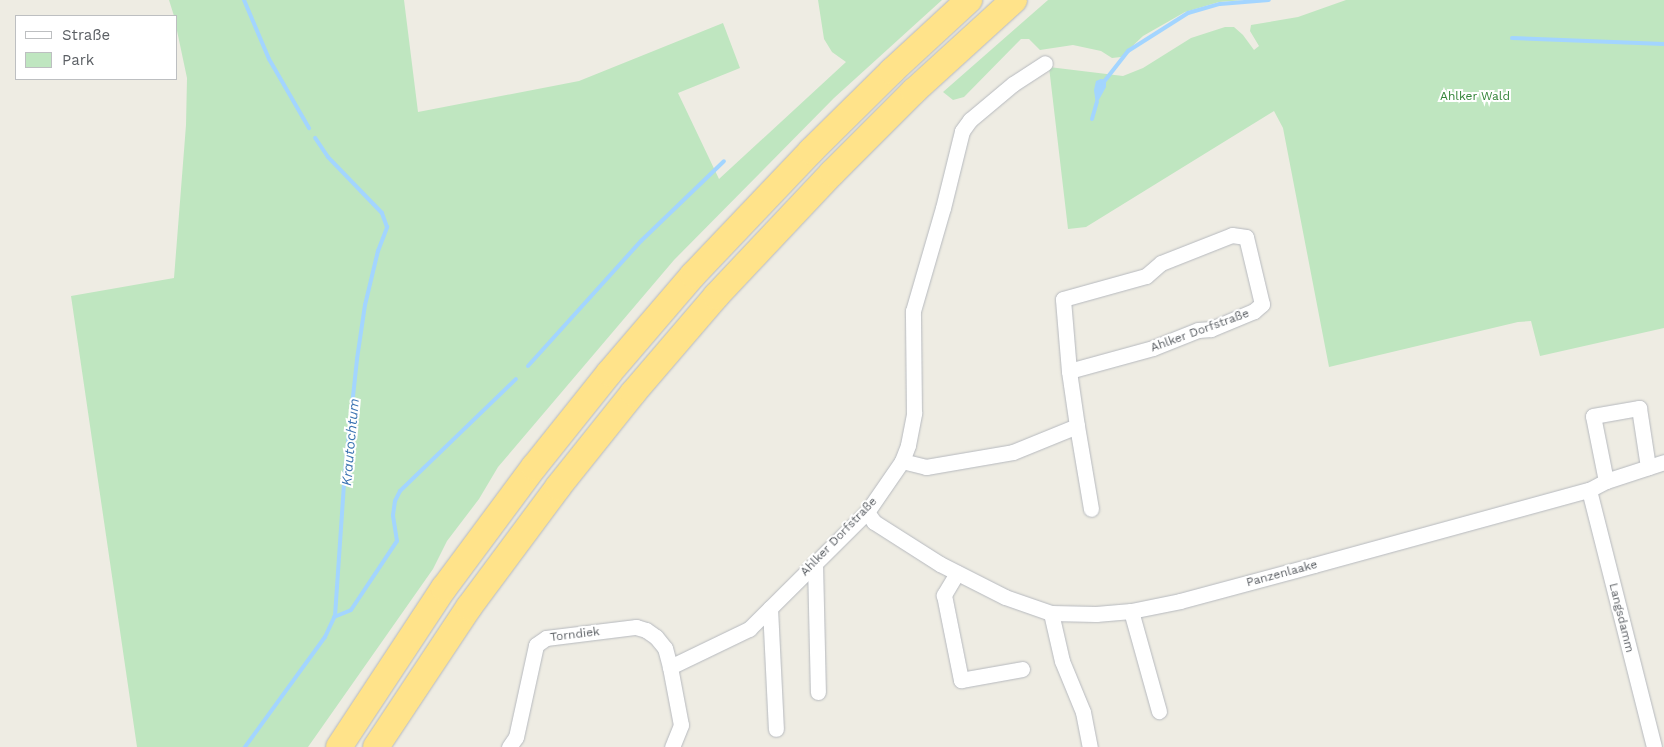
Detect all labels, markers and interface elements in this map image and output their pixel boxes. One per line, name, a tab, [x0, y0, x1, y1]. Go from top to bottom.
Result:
legend	[15, 15, 178, 80]
text: Straße	[62, 26, 110, 44]
text: Park	[62, 51, 94, 69]
park label: Ahlker Wald	[1440, 90, 1510, 104]
street label: Ahlker Dorfstraße	[1149, 306, 1251, 356]
water label: Krautochtum	[338, 397, 362, 487]
street label: Ahlker Dorfstraße	[798, 495, 880, 579]
street label: Panzenlaake	[1245, 558, 1319, 590]
street label: Langsdamm	[1605, 582, 1637, 654]
street label: Torndiek	[549, 625, 601, 645]

